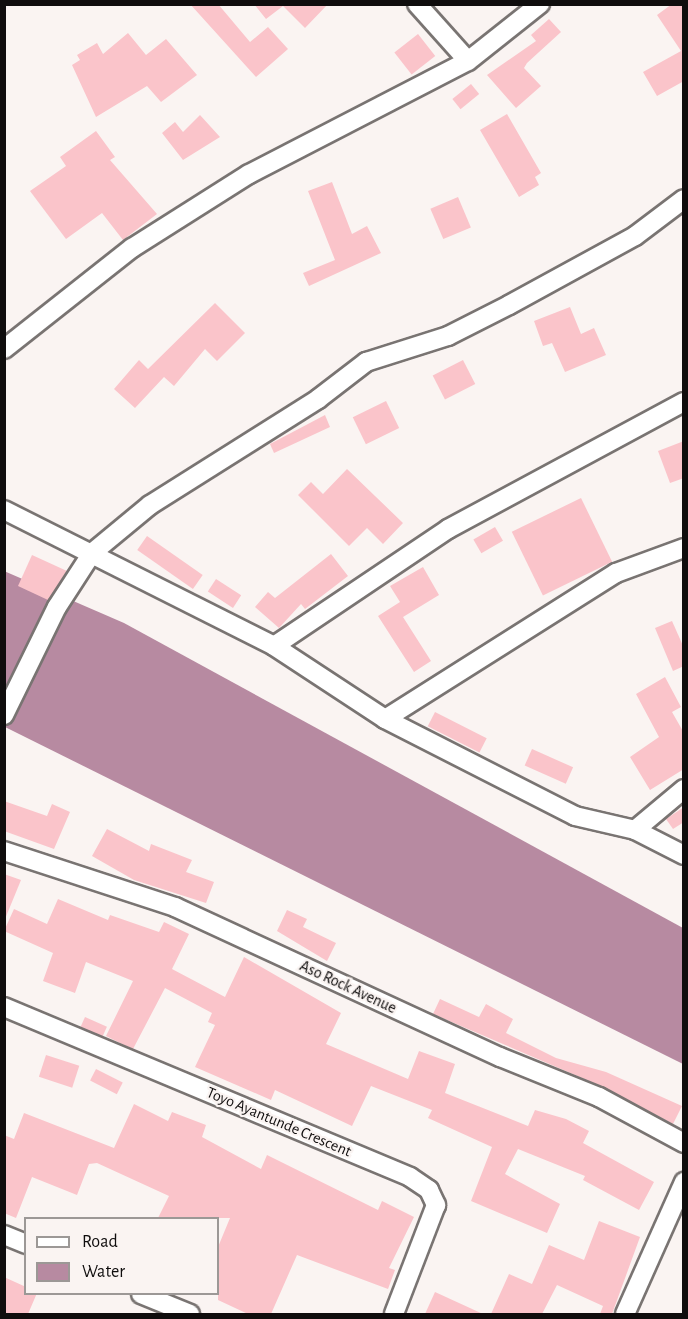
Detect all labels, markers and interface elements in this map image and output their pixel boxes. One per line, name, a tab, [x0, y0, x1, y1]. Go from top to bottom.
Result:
street label: Aso Rock Avenue	[297, 956, 399, 1018]
street label: Toyo Ayantunde Crescent	[204, 1083, 354, 1161]
legend	[24, 1217, 219, 1295]
text: Road	[82, 1233, 118, 1251]
text: Water	[82, 1263, 125, 1281]

